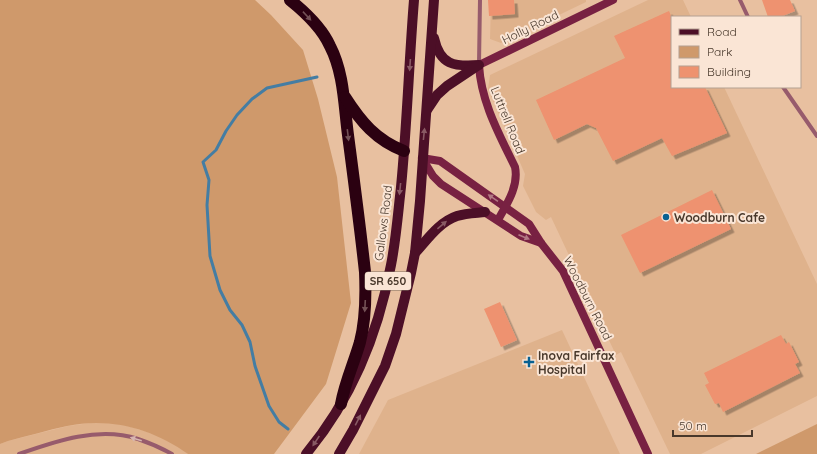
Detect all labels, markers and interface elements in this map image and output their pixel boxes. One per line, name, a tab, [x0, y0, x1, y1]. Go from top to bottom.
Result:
street label: Holly Road	[499, 7, 561, 47]
one-way arrow	[302, 11, 312, 21]
legend	[671, 16, 801, 88]
text: Road	[707, 24, 737, 39]
text: Park	[707, 44, 732, 59]
one-way arrow	[406, 59, 413, 71]
text: Building	[707, 64, 751, 79]
street label: Luttrell Road	[488, 84, 528, 156]
one-way arrow	[421, 128, 428, 140]
one-way arrow	[345, 129, 351, 141]
one-way arrow	[397, 183, 404, 195]
street label: Gallows Road	[371, 184, 395, 262]
one-way arrow	[488, 194, 499, 202]
place label: Woodburn Cafe	[674, 210, 765, 225]
marker: Woodburn Cafe	[661, 212, 671, 222]
one-way arrow	[436, 221, 447, 230]
one-way arrow	[519, 234, 531, 240]
street label: Woodburn Road	[560, 254, 616, 342]
road number: SR 650	[365, 272, 411, 290]
one-way arrow	[362, 300, 368, 313]
place label: Inova Fairfax Hospital	[538, 348, 614, 377]
marker: Inova Fairfax Hospital	[523, 356, 535, 368]
scale bar	[673, 412, 752, 438]
one-way arrow	[355, 414, 361, 426]
text: 50 m	[679, 418, 707, 433]
one-way arrow	[312, 435, 320, 446]
one-way arrow	[130, 436, 142, 442]

